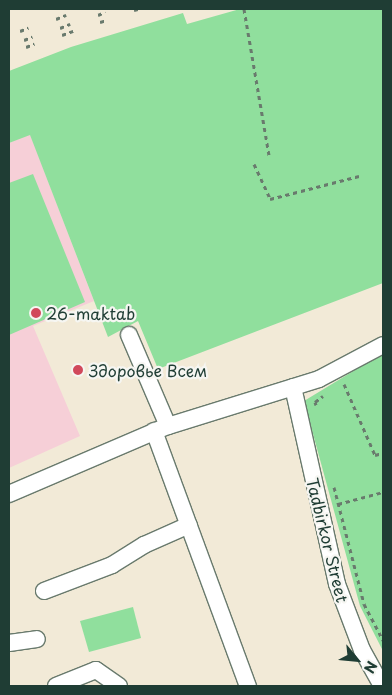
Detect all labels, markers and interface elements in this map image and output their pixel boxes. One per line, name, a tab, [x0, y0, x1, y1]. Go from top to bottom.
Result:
place label: 26-maktab	[46, 303, 135, 323]
marker: 26-maktab	[30, 307, 42, 319]
place label: Здоровье Всем	[89, 360, 207, 380]
marker: Здоровье Всем	[71, 363, 85, 377]
street label: Tadbirkor Street	[303, 476, 353, 604]
north arrow	[332, 635, 382, 685]
text: N	[359, 657, 383, 677]

